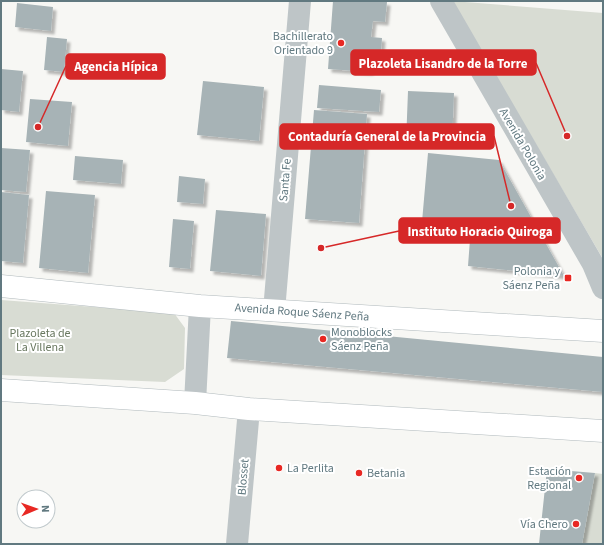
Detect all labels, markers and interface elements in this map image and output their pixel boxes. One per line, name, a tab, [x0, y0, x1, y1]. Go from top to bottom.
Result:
place label: Bachillerato Orientado 9	[273, 28, 333, 59]
marker: Bachillerato Orientado 9	[336, 38, 346, 48]
callout: Plazoleta Lisandro de la Torre	[351, 50, 536, 75]
callout: Agencia Hípica	[66, 54, 165, 79]
text: Plazoleta Lisandro de la Torre	[359, 55, 528, 73]
text: Agencia Hípica	[73, 58, 158, 76]
street label: Avenida Polonia	[495, 105, 550, 183]
callout: Contaduría General de la Provincia	[280, 124, 494, 149]
text: Contaduría General de la Provincia	[288, 128, 486, 146]
street label: Santa Fe	[275, 158, 296, 202]
callout: Instituto Horacio Quiroga	[399, 218, 560, 243]
text: Instituto Horacio Quiroga	[407, 223, 553, 241]
place label: Polonia y Sáenz Peña	[502, 263, 560, 294]
marker: Polonia y Sáenz Peña	[563, 273, 573, 283]
street label: Avenida Roque Sáenz Peña	[234, 299, 370, 326]
place label: Monoblocks Sáenz Peña	[331, 324, 392, 355]
park label: Plazoleta de La Villena	[9, 325, 71, 356]
marker: Monoblocks Sáenz Peña	[318, 334, 328, 344]
street label: Blosset	[233, 458, 254, 496]
place label: La Perlita	[287, 460, 334, 477]
marker: La Perlita	[274, 463, 284, 473]
place label: Estación Regional	[527, 463, 571, 494]
place label: Betania	[367, 465, 405, 482]
marker: Betania	[354, 468, 364, 478]
marker: Estación Regional	[574, 473, 584, 483]
north arrow	[16, 489, 56, 529]
text: N	[38, 505, 53, 513]
place label: Vía Chero	[520, 516, 568, 533]
marker: Vía Chero	[571, 519, 581, 529]

